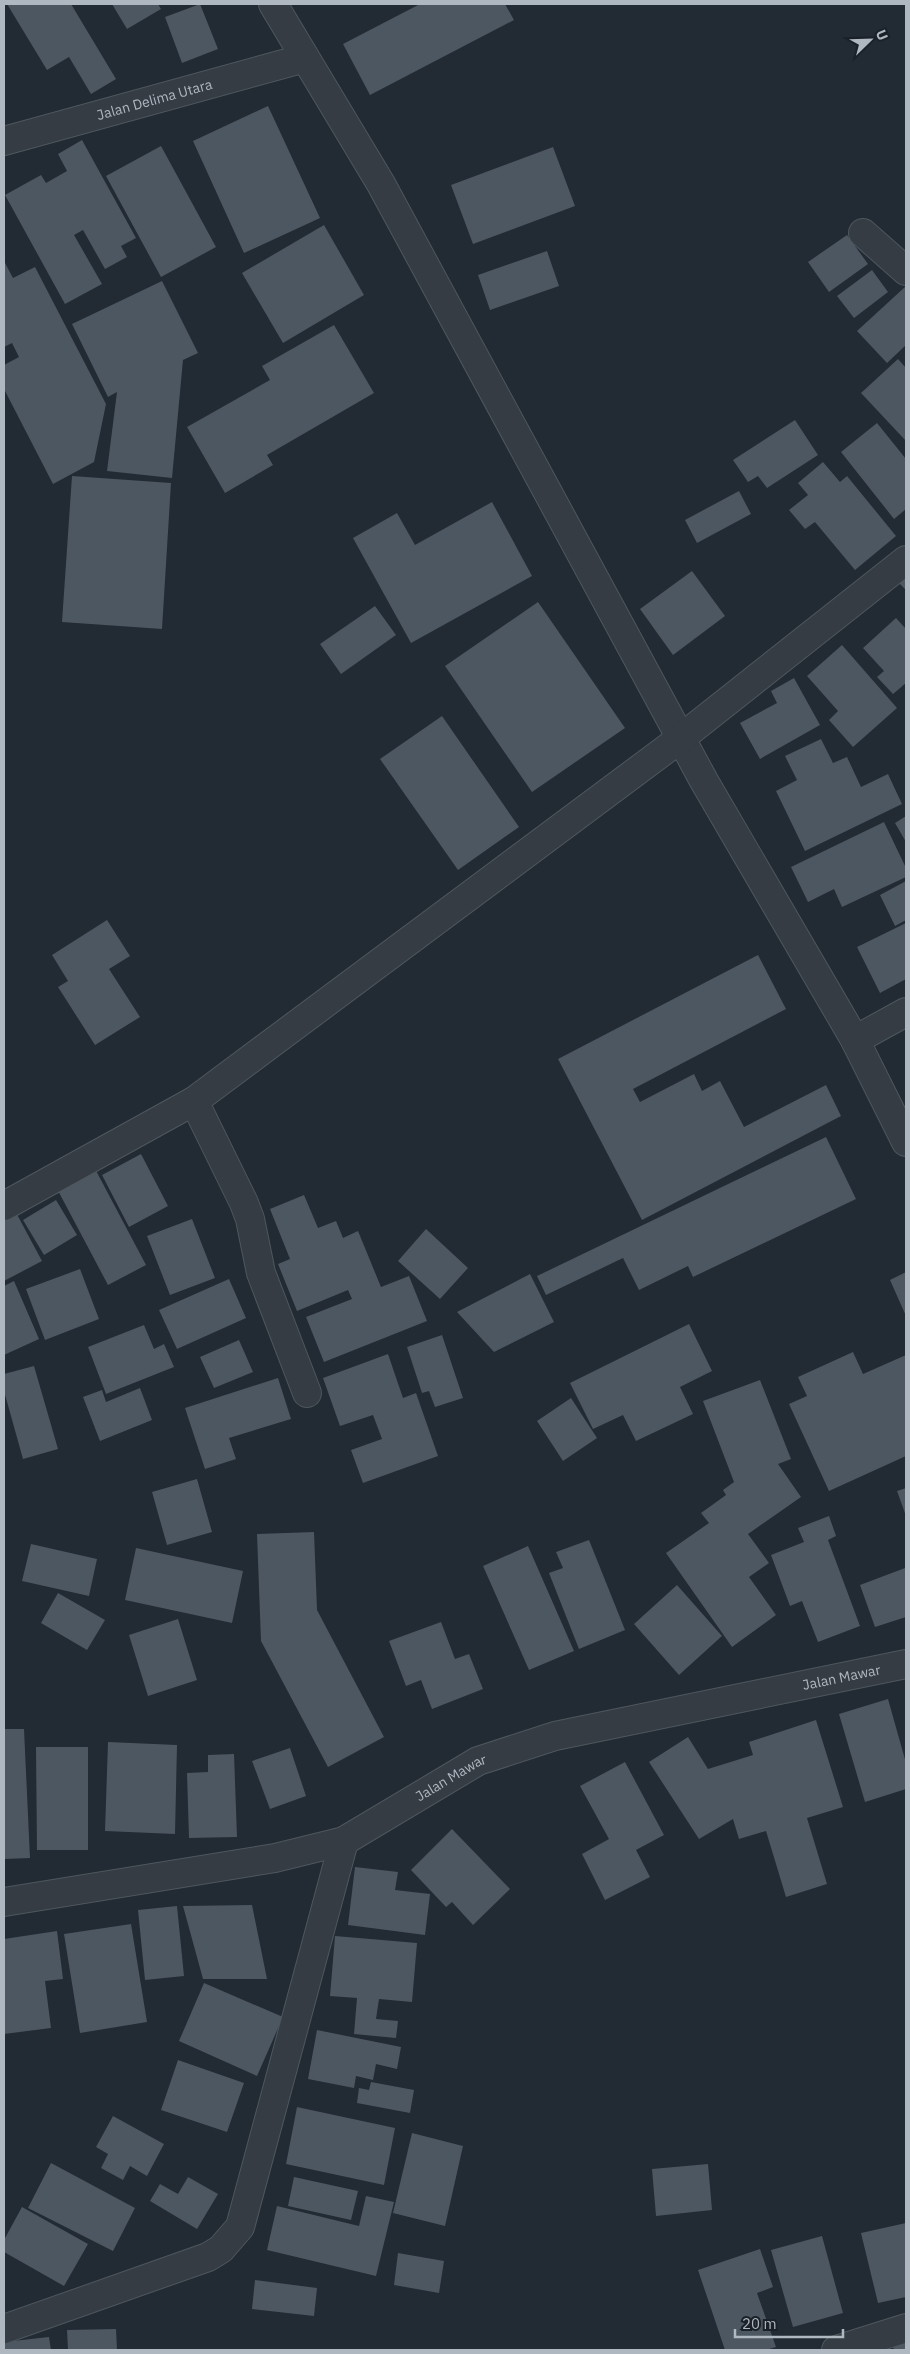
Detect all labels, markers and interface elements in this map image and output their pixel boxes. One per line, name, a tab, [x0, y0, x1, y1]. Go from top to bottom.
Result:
north arrow	[845, 15, 895, 65]
text: U	[872, 27, 892, 43]
street label: Jalan Delima Utara	[95, 75, 215, 124]
street label: Jalan Mawar	[801, 1660, 882, 1694]
street label: Jalan Mawar	[412, 1750, 488, 1805]
scale bar	[735, 2306, 842, 2338]
text: 20 m	[742, 2314, 777, 2333]

